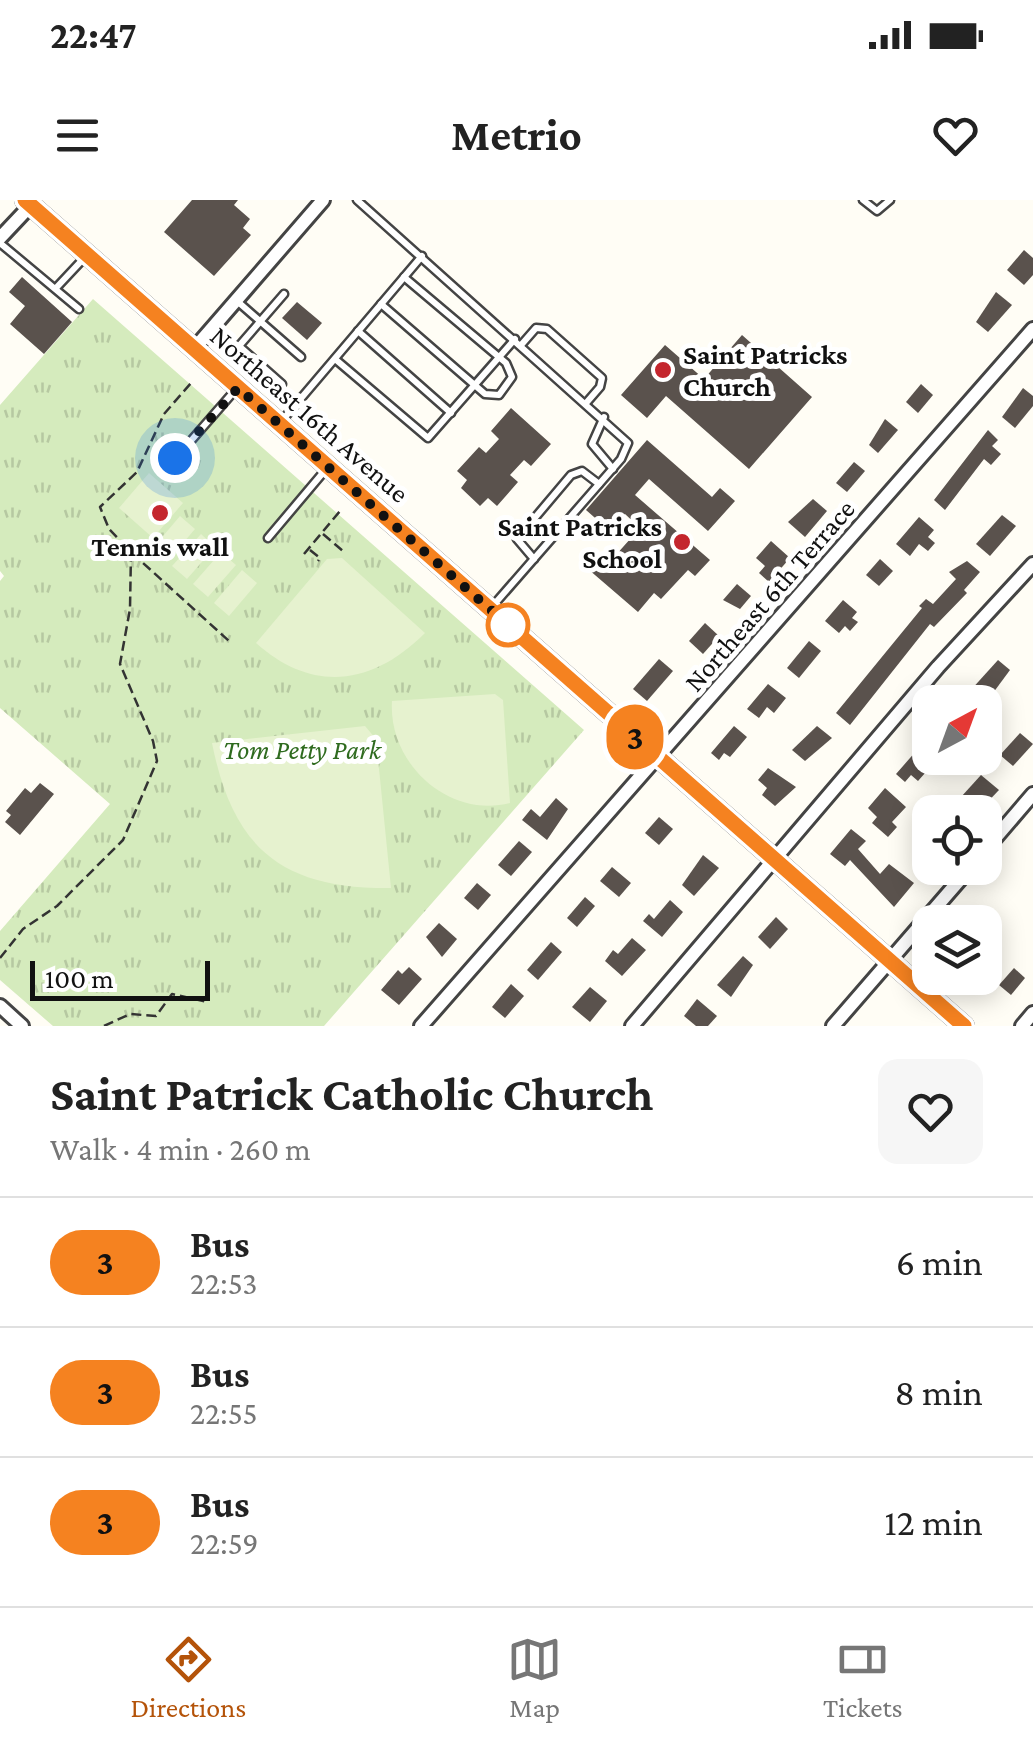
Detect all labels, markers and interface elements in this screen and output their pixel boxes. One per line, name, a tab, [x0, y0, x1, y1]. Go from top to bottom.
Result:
text: 22:47	[50, 14, 137, 56]
icon: menu	[50, 108, 105, 163]
icon: heart	[928, 108, 983, 163]
text: Metrio	[451, 110, 582, 160]
street label: Northeast 16th Avenue	[204, 320, 415, 509]
place label: Saint Patricks Church	[683, 339, 847, 402]
marker: Saint Patricks Church	[652, 359, 674, 381]
your location	[150, 433, 200, 483]
street label: Northeast 6th Terrace	[678, 493, 861, 697]
marker: Tennis wall	[149, 502, 171, 524]
place label: Saint Patricks School	[498, 511, 662, 574]
place label: Tennis wall	[91, 531, 229, 562]
marker: Saint Patricks School	[671, 531, 693, 553]
unlabelled marker	[487, 604, 529, 646]
north arrow	[912, 685, 1002, 775]
map controls	[912, 685, 1002, 995]
line badge: 3	[602, 704, 668, 770]
text: 3	[626, 718, 644, 757]
park label: Tom Petty Park	[223, 734, 383, 765]
button: locate	[912, 795, 1002, 885]
button: layers	[912, 905, 1002, 995]
scale bar	[30, 956, 210, 1000]
text: 100 m	[45, 963, 114, 994]
button: heart	[878, 1059, 983, 1164]
text: Saint Patrick Catholic Church	[50, 1067, 653, 1120]
text: Walk · 4 min · 260 m	[50, 1131, 311, 1167]
text: Bus	[190, 1223, 249, 1265]
text: 6 min	[896, 1241, 983, 1283]
text: 3	[96, 1243, 114, 1282]
text: 22:53	[190, 1265, 257, 1301]
text: Bus	[190, 1353, 249, 1395]
text: 8 min	[895, 1371, 983, 1413]
text: 3	[96, 1373, 114, 1412]
text: 22:55	[190, 1395, 258, 1431]
text: Bus	[190, 1483, 249, 1525]
text: 12 min	[884, 1501, 983, 1543]
text: 3	[96, 1503, 114, 1542]
text: 22:59	[190, 1525, 259, 1561]
tab: Directions	[130, 1632, 246, 1723]
tab: Map	[507, 1632, 562, 1723]
tab: Tickets	[823, 1632, 903, 1723]

